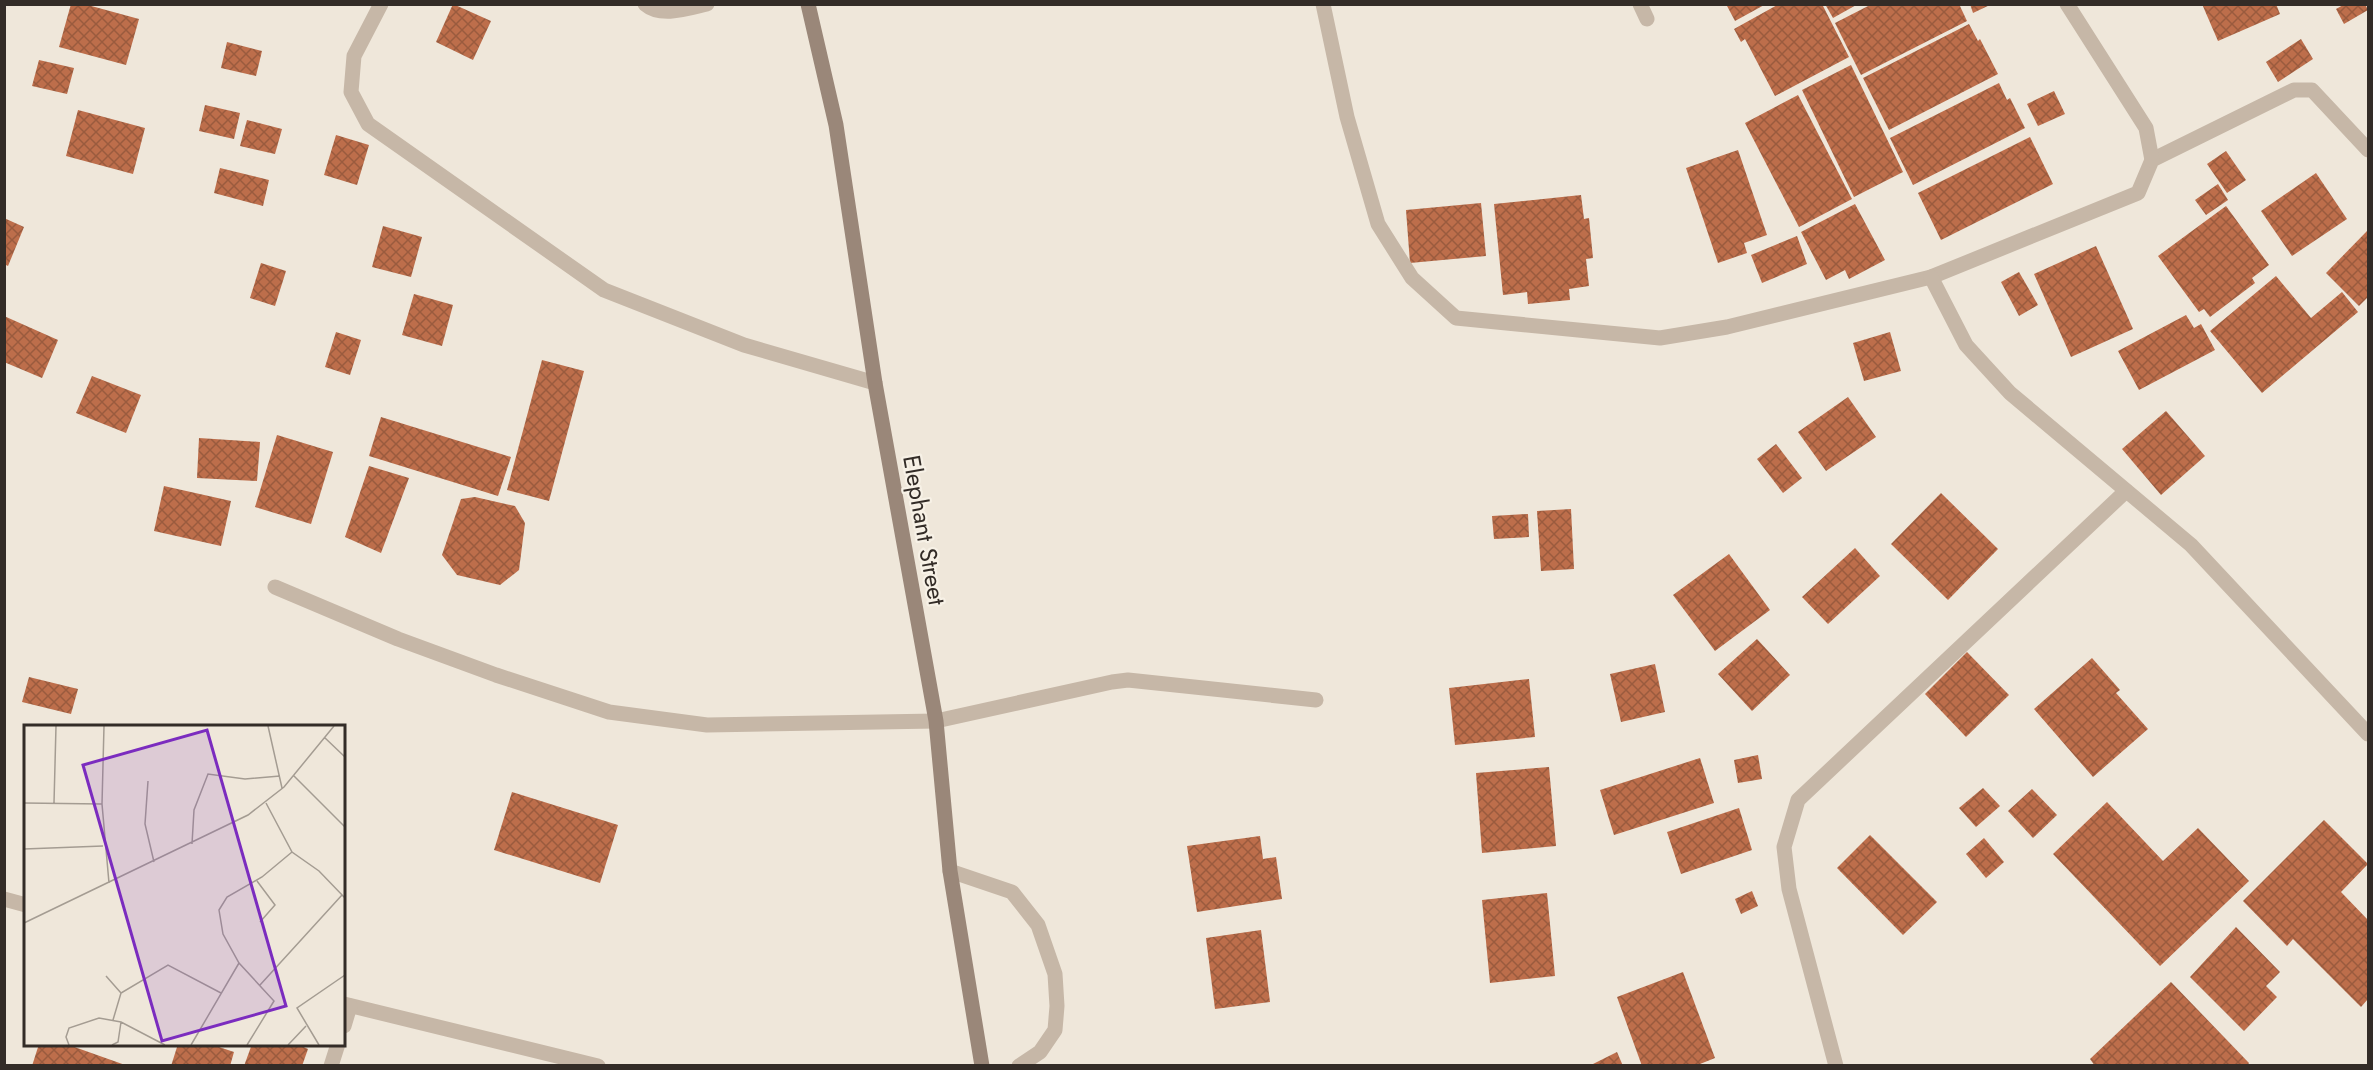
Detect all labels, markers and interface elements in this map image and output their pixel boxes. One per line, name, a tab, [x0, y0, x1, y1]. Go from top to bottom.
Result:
street label: Elephant Street	[894, 452, 955, 608]
inset map	[24, 725, 345, 1046]

